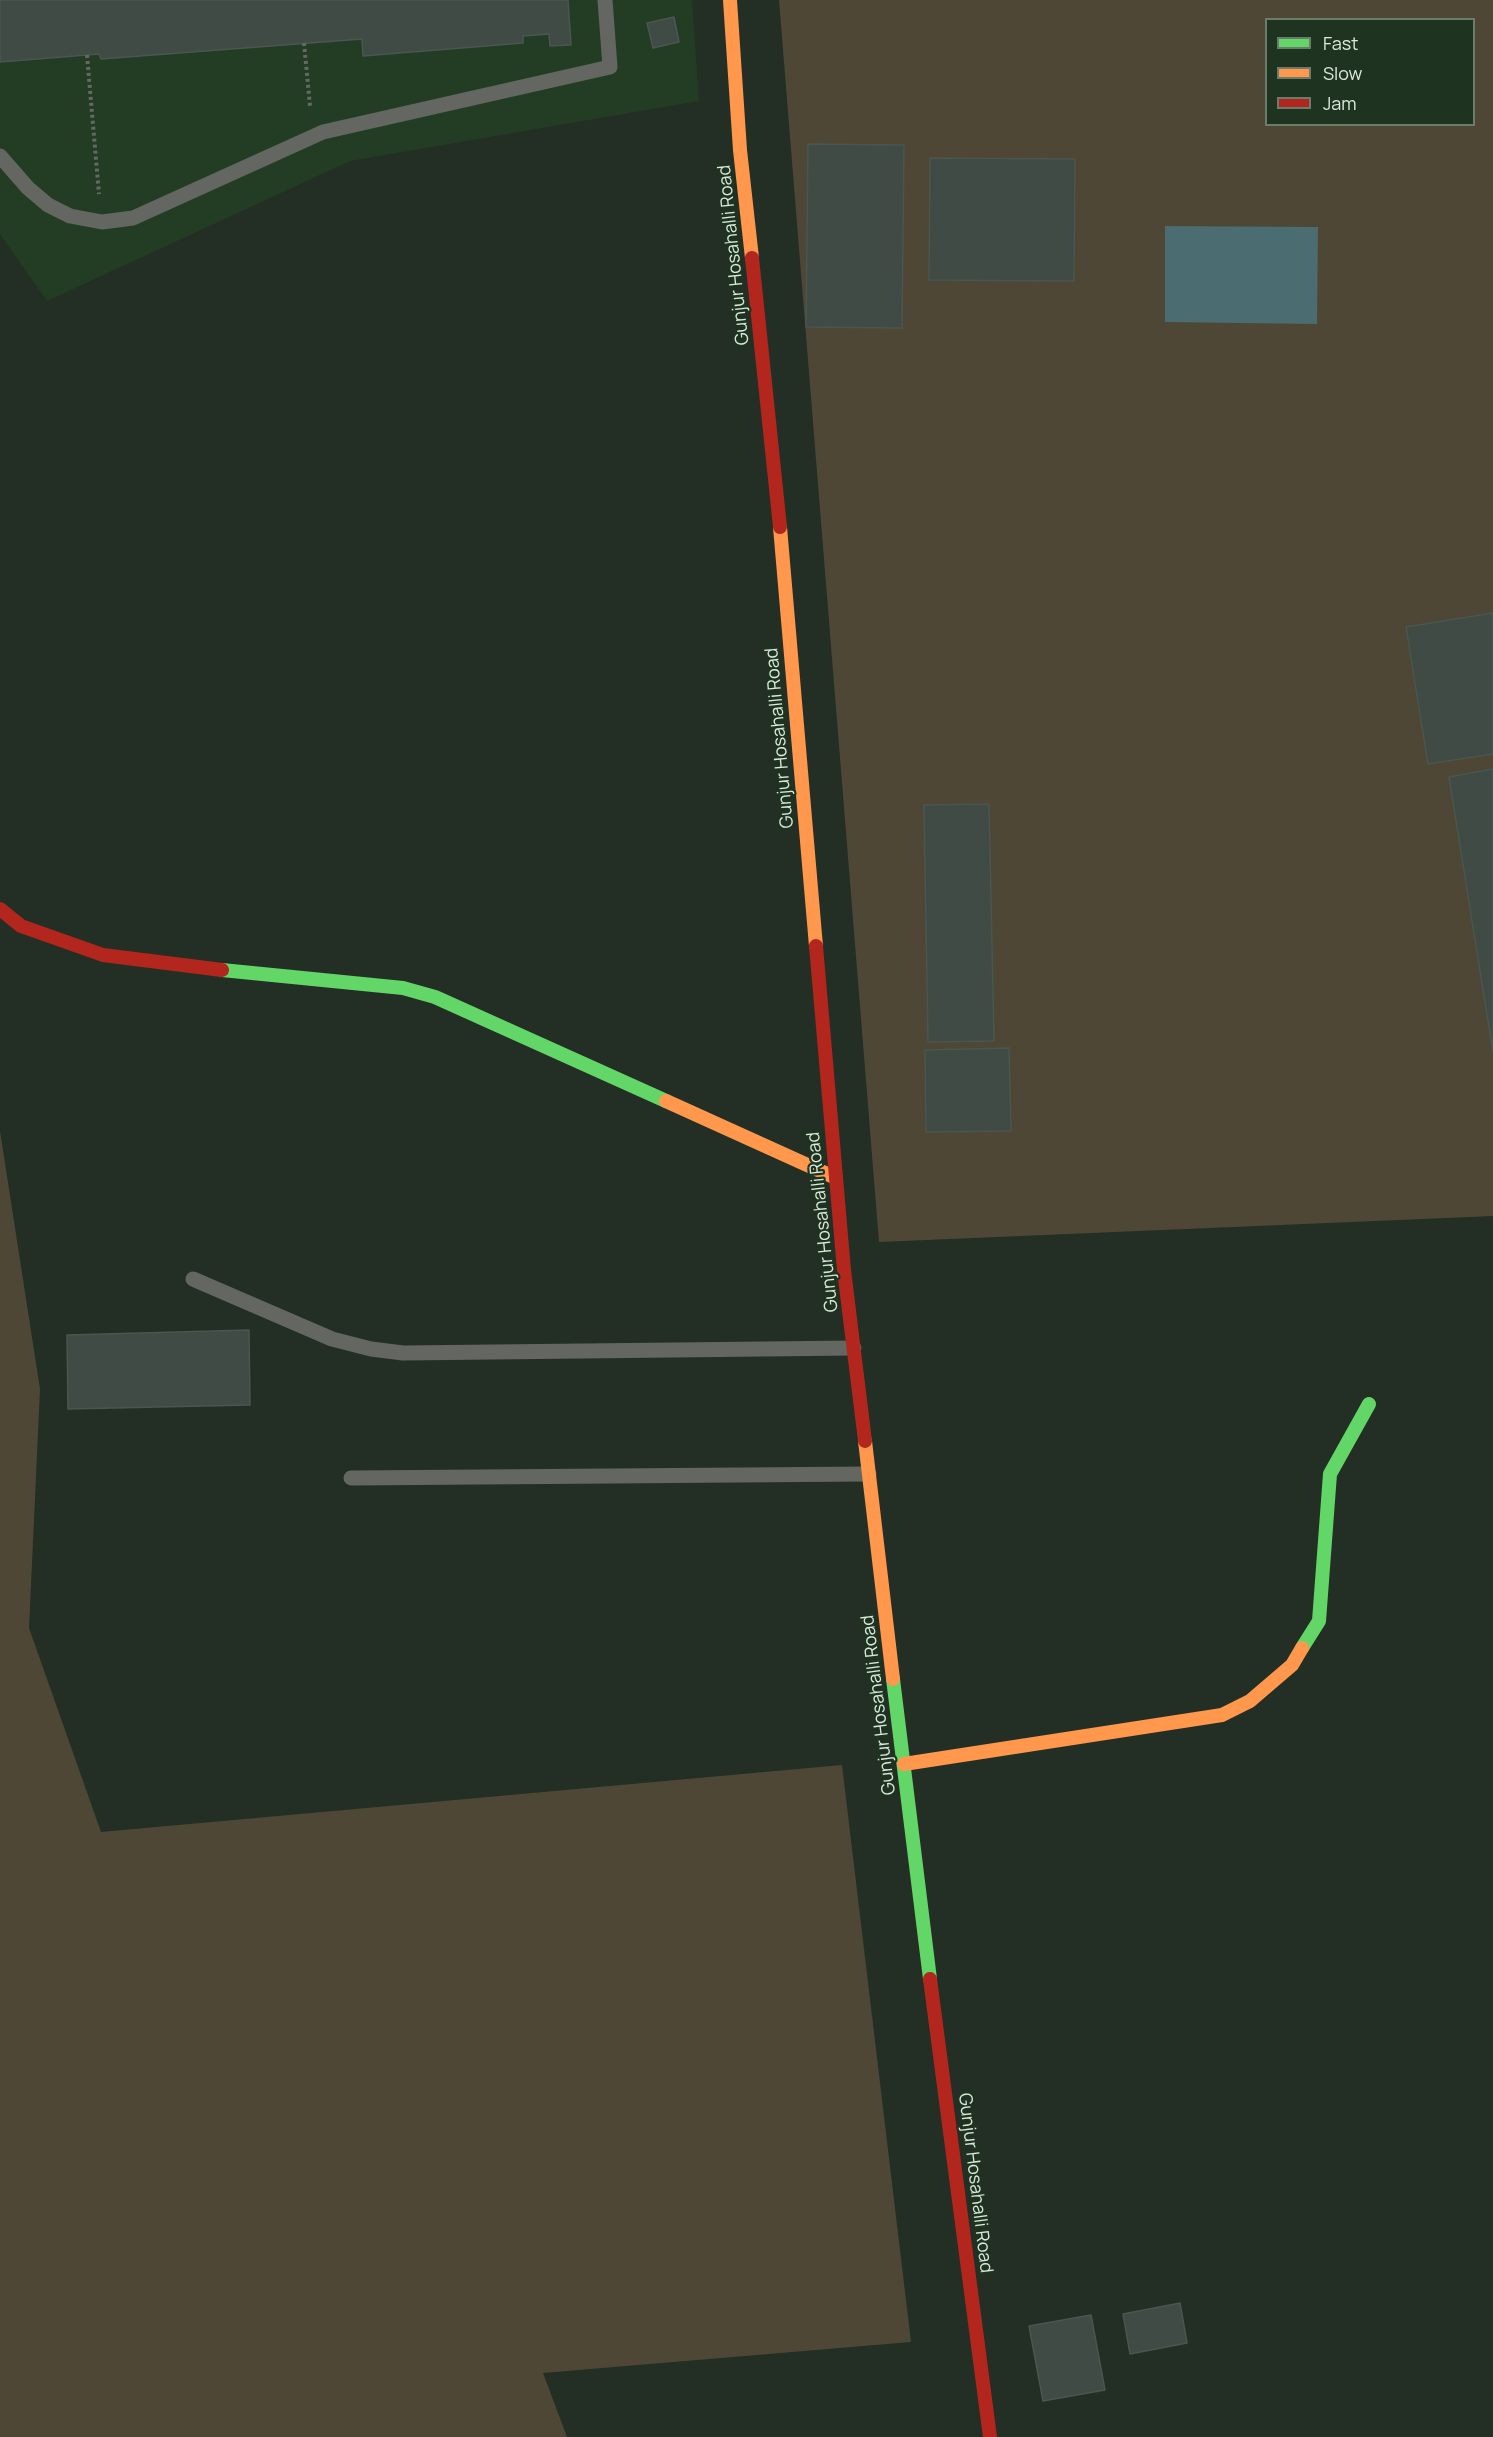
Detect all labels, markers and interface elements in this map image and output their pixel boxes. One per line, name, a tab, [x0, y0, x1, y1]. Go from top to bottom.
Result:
legend	[1265, 18, 1475, 126]
text: Fast	[1323, 31, 1358, 55]
text: Slow	[1323, 61, 1362, 85]
text: Jam	[1323, 91, 1357, 115]
street label: Gunjur Hosahalli Road	[714, 164, 754, 346]
street label: Gunjur Hosahalli Road	[761, 647, 799, 829]
street label: Gunjur Hosahalli Road	[803, 1131, 843, 1313]
street label: Gunjur Hosahalli Road	[857, 1614, 901, 1796]
street label: Gunjur Hosahalli Road	[953, 2092, 997, 2274]

